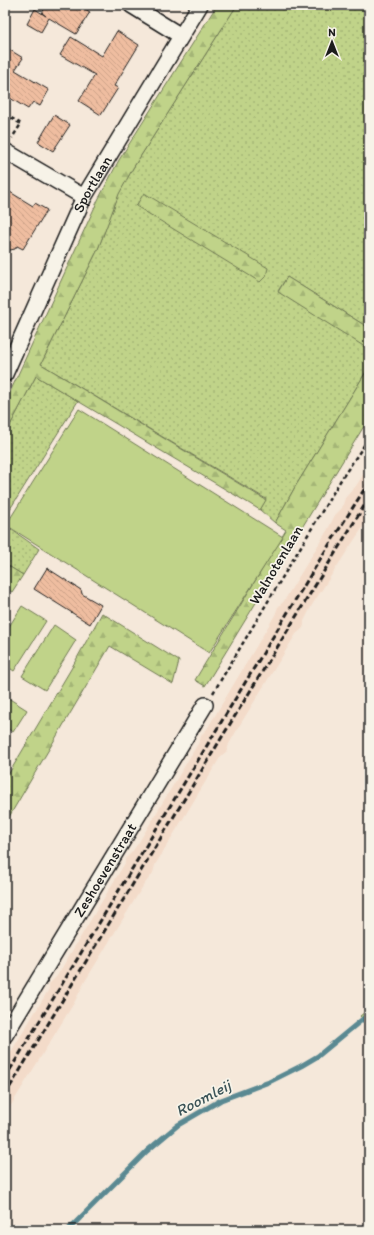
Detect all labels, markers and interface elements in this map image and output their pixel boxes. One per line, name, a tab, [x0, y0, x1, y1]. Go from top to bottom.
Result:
north arrow	[312, 22, 352, 62]
text: N	[328, 26, 336, 39]
street label: Sportlaan	[69, 152, 116, 215]
street label: Walnotenlaan	[245, 522, 307, 608]
street label: Zeshoevenstraat	[70, 819, 141, 920]
water label: Roomleij	[172, 1075, 236, 1120]

